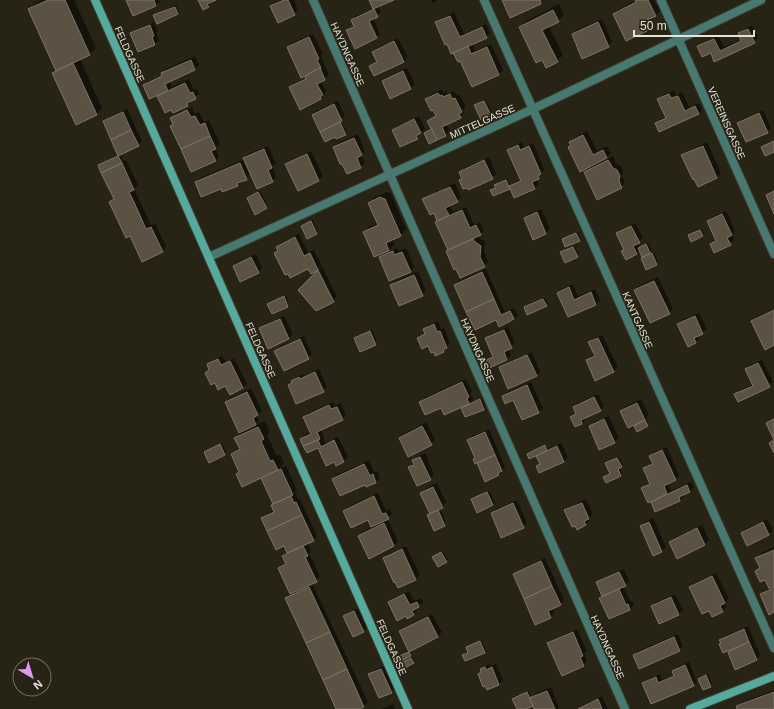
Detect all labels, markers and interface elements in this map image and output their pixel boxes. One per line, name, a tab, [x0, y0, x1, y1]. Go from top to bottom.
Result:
scale bar	[634, 12, 754, 38]
text: 50 m	[640, 19, 667, 33]
street label: HAYDNGASSE	[329, 21, 367, 88]
street label: FELDGASSE	[112, 25, 147, 84]
street label: VEREINSGASSE	[706, 85, 748, 162]
street label: MITTELGASSE	[448, 102, 517, 141]
street label: KANTGASSE	[620, 290, 655, 351]
street label: HAYDNGASSE	[459, 317, 497, 384]
street label: FELDGASSE	[243, 321, 278, 380]
street label: HAYDNGASSE	[589, 614, 627, 681]
street label: FELDGASSE	[374, 618, 409, 677]
north arrow	[12, 657, 52, 697]
text: N	[31, 678, 45, 692]

